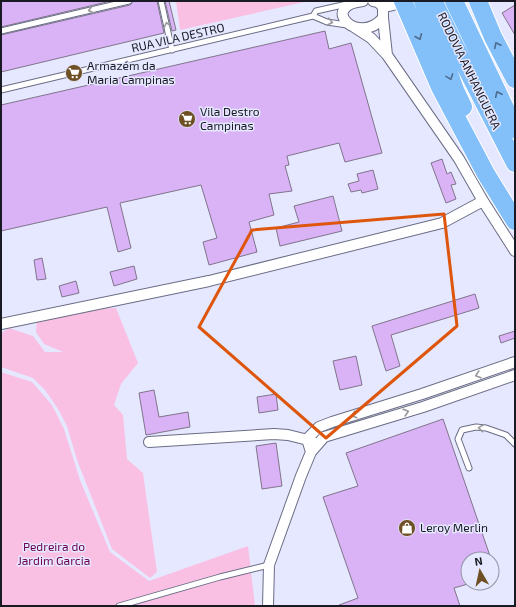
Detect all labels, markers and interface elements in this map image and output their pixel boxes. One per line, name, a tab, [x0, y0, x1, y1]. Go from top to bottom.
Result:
one-way arrow	[88, 5, 95, 14]
street label: RODOVIA ANHANGUERA	[435, 10, 505, 132]
one-way arrow	[327, 17, 334, 26]
street label: RUA VILA DESTRO	[130, 19, 226, 55]
one-way arrow	[163, 22, 171, 29]
one-way arrow	[414, 32, 422, 40]
one-way arrow	[494, 41, 502, 49]
place label: Armazém da Maria Campinas	[87, 58, 175, 86]
supermarket icon: Armazém da Maria Campinas	[64, 63, 84, 83]
one-way arrow	[446, 74, 454, 81]
one-way arrow	[495, 91, 503, 98]
place label: Vila Destro Campinas	[200, 104, 260, 132]
supermarket icon: Vila Destro Campinas	[177, 109, 197, 129]
one-way arrow	[475, 370, 482, 378]
one-way arrow	[402, 408, 409, 417]
one-way arrow	[351, 410, 358, 419]
one-way arrow	[478, 424, 484, 433]
shop icon: Leroy Merlin	[397, 518, 417, 538]
place label: Leroy Merlin	[420, 520, 488, 534]
park label: Pedreira do Jardim Garcia	[18, 539, 90, 567]
north arrow	[460, 551, 500, 591]
text: N	[473, 554, 483, 568]

